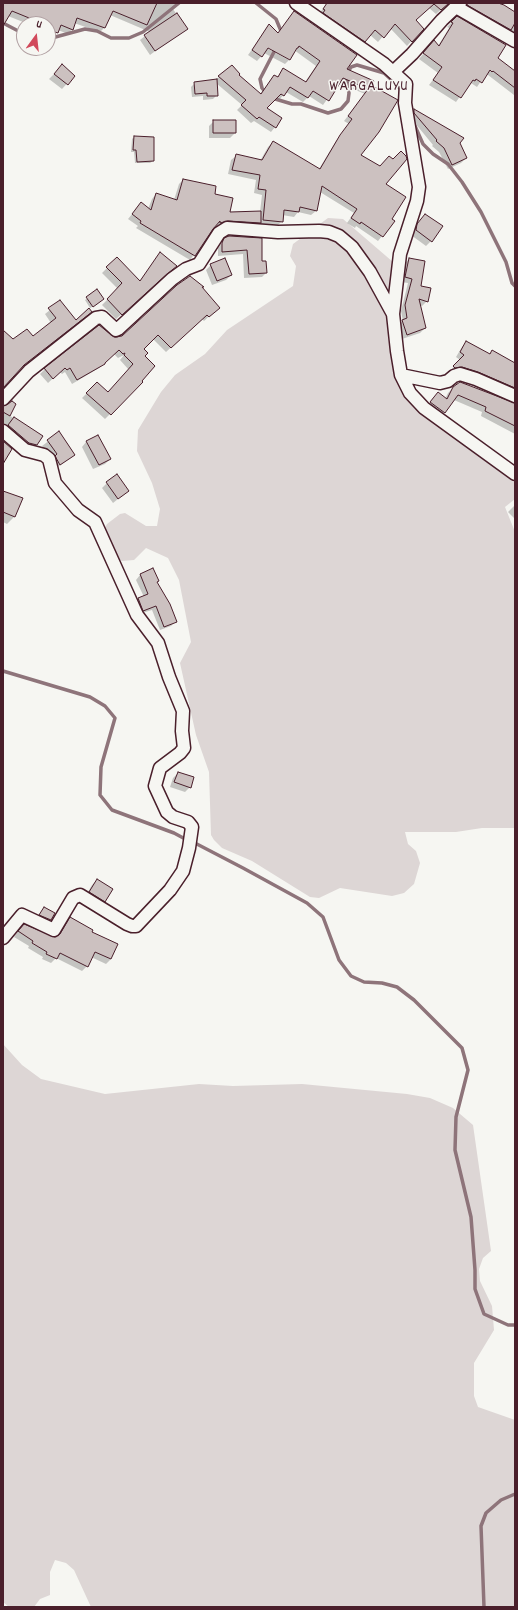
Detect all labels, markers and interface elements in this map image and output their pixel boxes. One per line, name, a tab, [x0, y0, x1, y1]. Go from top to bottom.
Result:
north arrow	[16, 16, 56, 56]
text: U	[34, 17, 43, 34]
district label: WARGALUYU	[329, 78, 409, 98]

